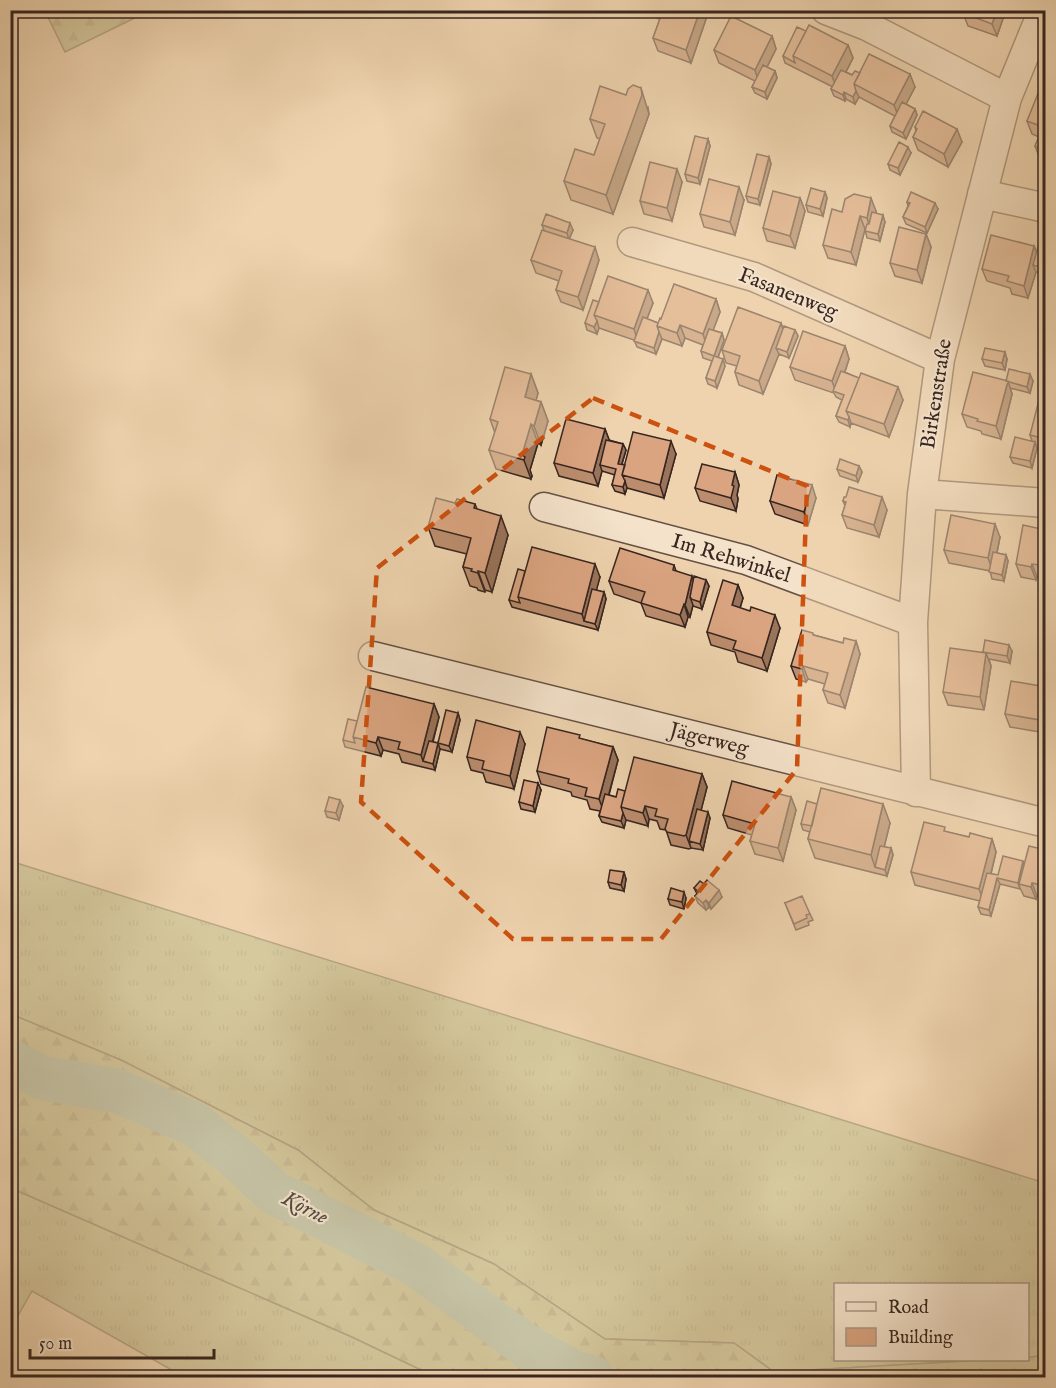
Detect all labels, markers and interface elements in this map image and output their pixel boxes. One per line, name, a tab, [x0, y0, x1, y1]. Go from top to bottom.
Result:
street label: Fasanenweg	[734, 262, 842, 326]
street label: Birkenstraße	[915, 337, 959, 451]
street label: Im Rehwinkel	[668, 528, 794, 590]
street label: Jägerweg	[665, 717, 752, 763]
water label: Körne	[276, 1184, 333, 1232]
legend	[834, 1283, 1029, 1361]
text: Road	[888, 1297, 929, 1320]
scale bar	[30, 1322, 214, 1360]
text: Building	[888, 1327, 953, 1350]
text: 50 m	[39, 1333, 72, 1356]

